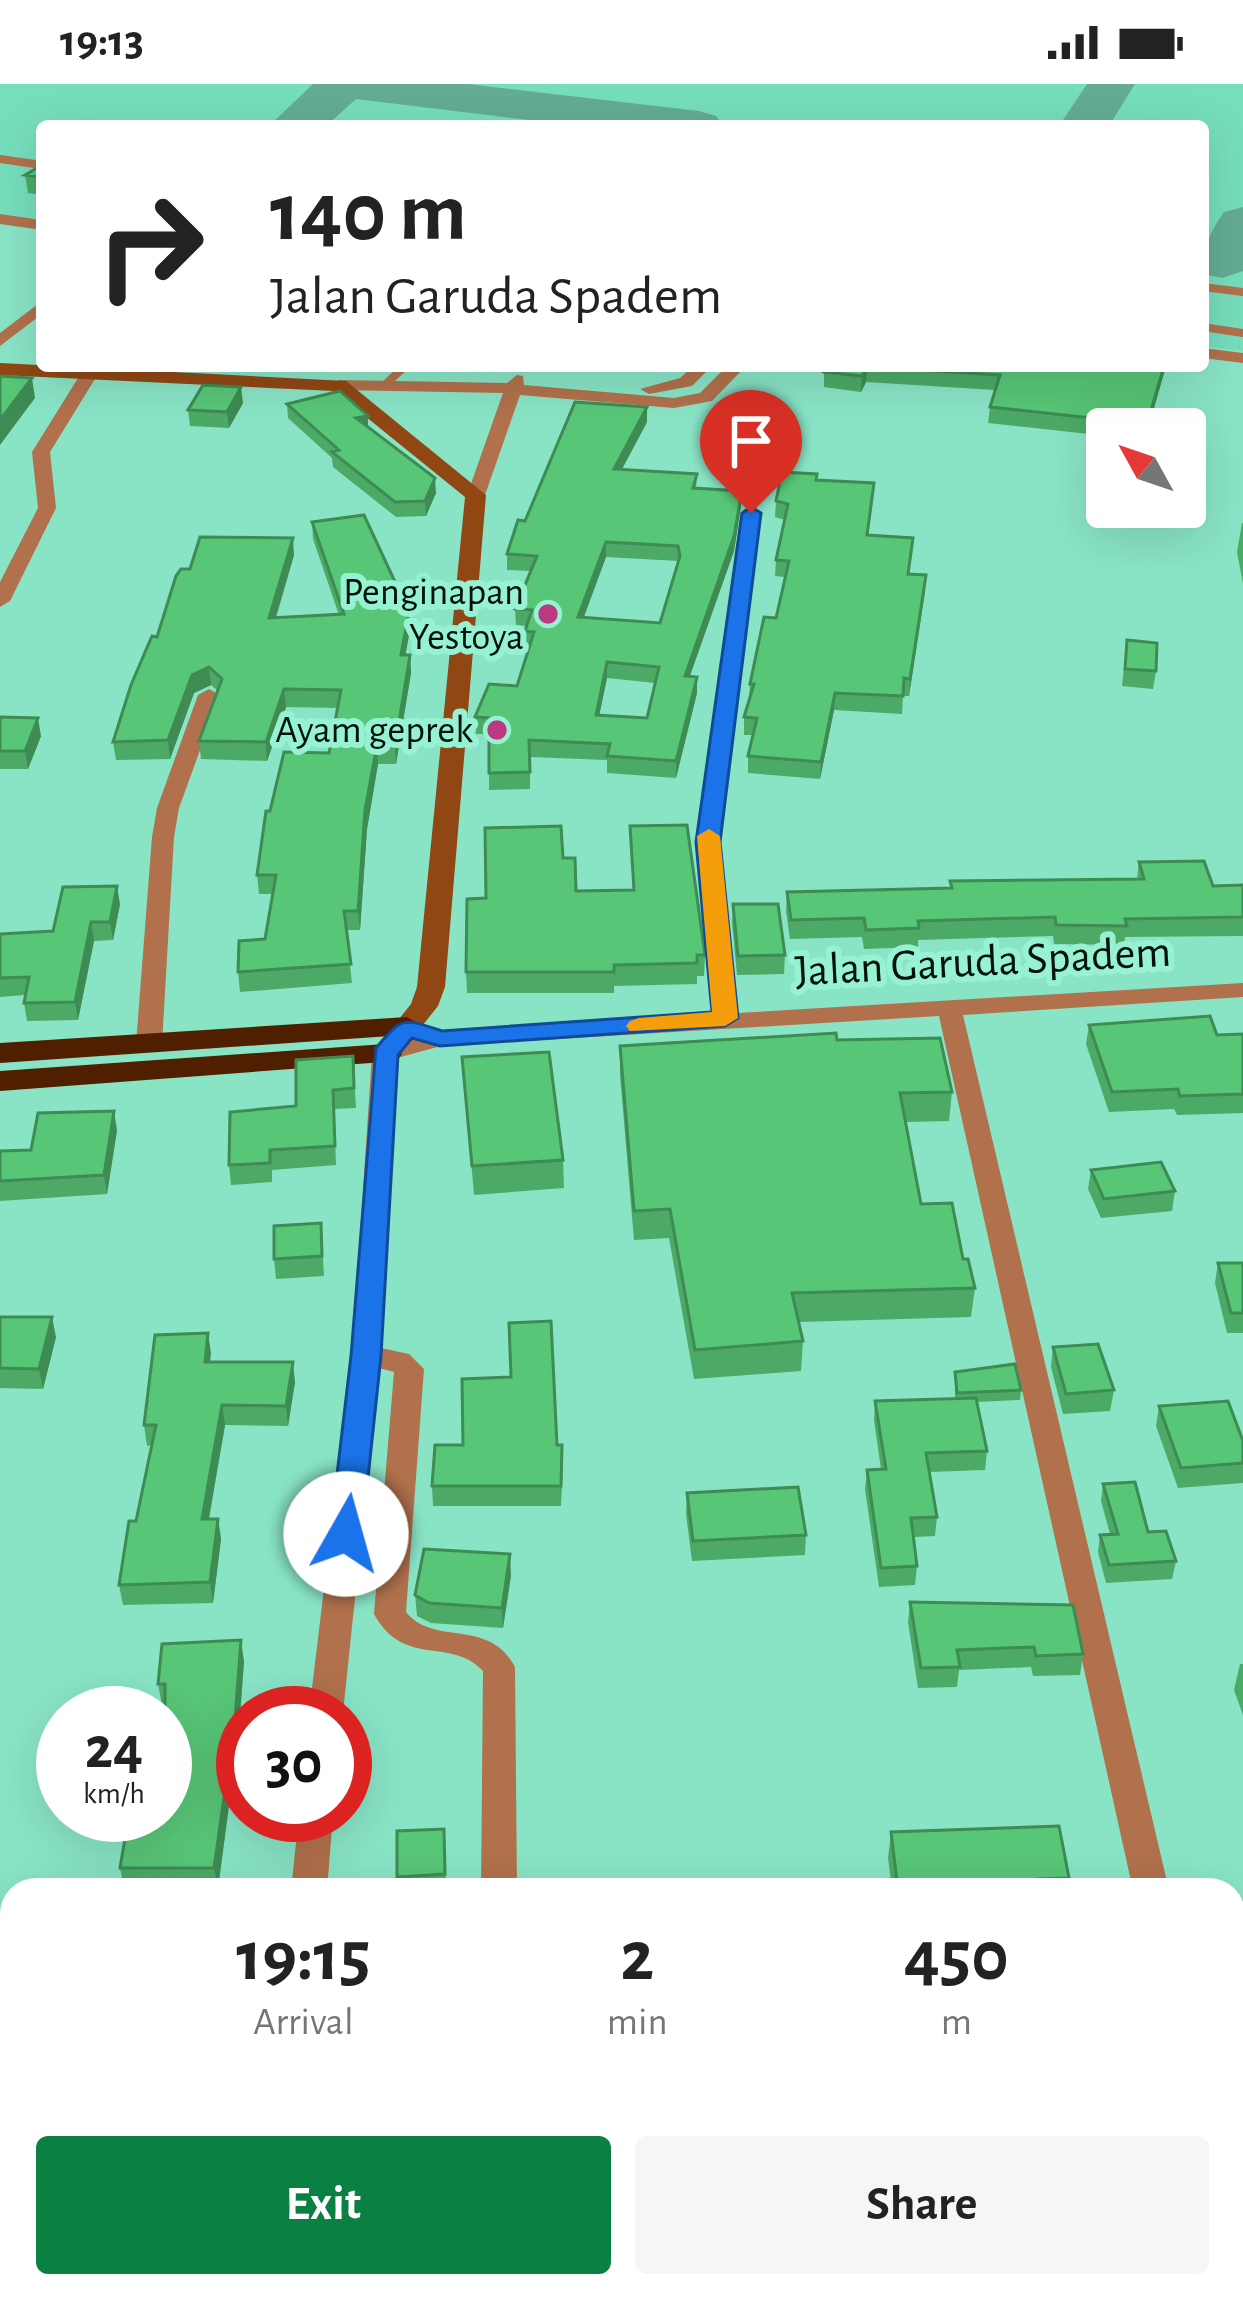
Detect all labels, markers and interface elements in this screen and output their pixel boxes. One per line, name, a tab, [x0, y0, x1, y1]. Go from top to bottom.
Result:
text: 19:13	[60, 19, 144, 64]
icon: right	[72, 168, 228, 324]
text: 140 m	[270, 172, 467, 256]
text: Jalan Garuda Spadem	[270, 270, 722, 324]
pin	[700, 390, 802, 513]
icon: arrive	[718, 408, 784, 474]
north arrow	[1086, 408, 1206, 528]
map controls	[1086, 408, 1206, 528]
place label: Penginapan Yestoya	[343, 573, 524, 657]
marker: Penginapan Yestoya	[535, 601, 561, 627]
place label: Ayam geprek	[275, 711, 473, 750]
marker: Ayam geprek	[484, 717, 510, 743]
street label: Jalan Garuda Spadem	[794, 930, 1172, 994]
position arrow	[283, 1471, 409, 1597]
speed limit sign: 30	[216, 1686, 372, 1842]
text: 24	[85, 1719, 143, 1779]
text: km/h	[83, 1779, 145, 1809]
text: 19:15	[236, 1921, 371, 1993]
text: 2	[620, 1921, 654, 1993]
text: 450	[904, 1921, 1009, 1993]
text: Arrival	[253, 2003, 354, 2042]
text: min	[607, 2003, 668, 2042]
text: m	[941, 2003, 972, 2042]
button: Exit	[36, 2136, 611, 2274]
button: Share	[635, 2136, 1209, 2274]

